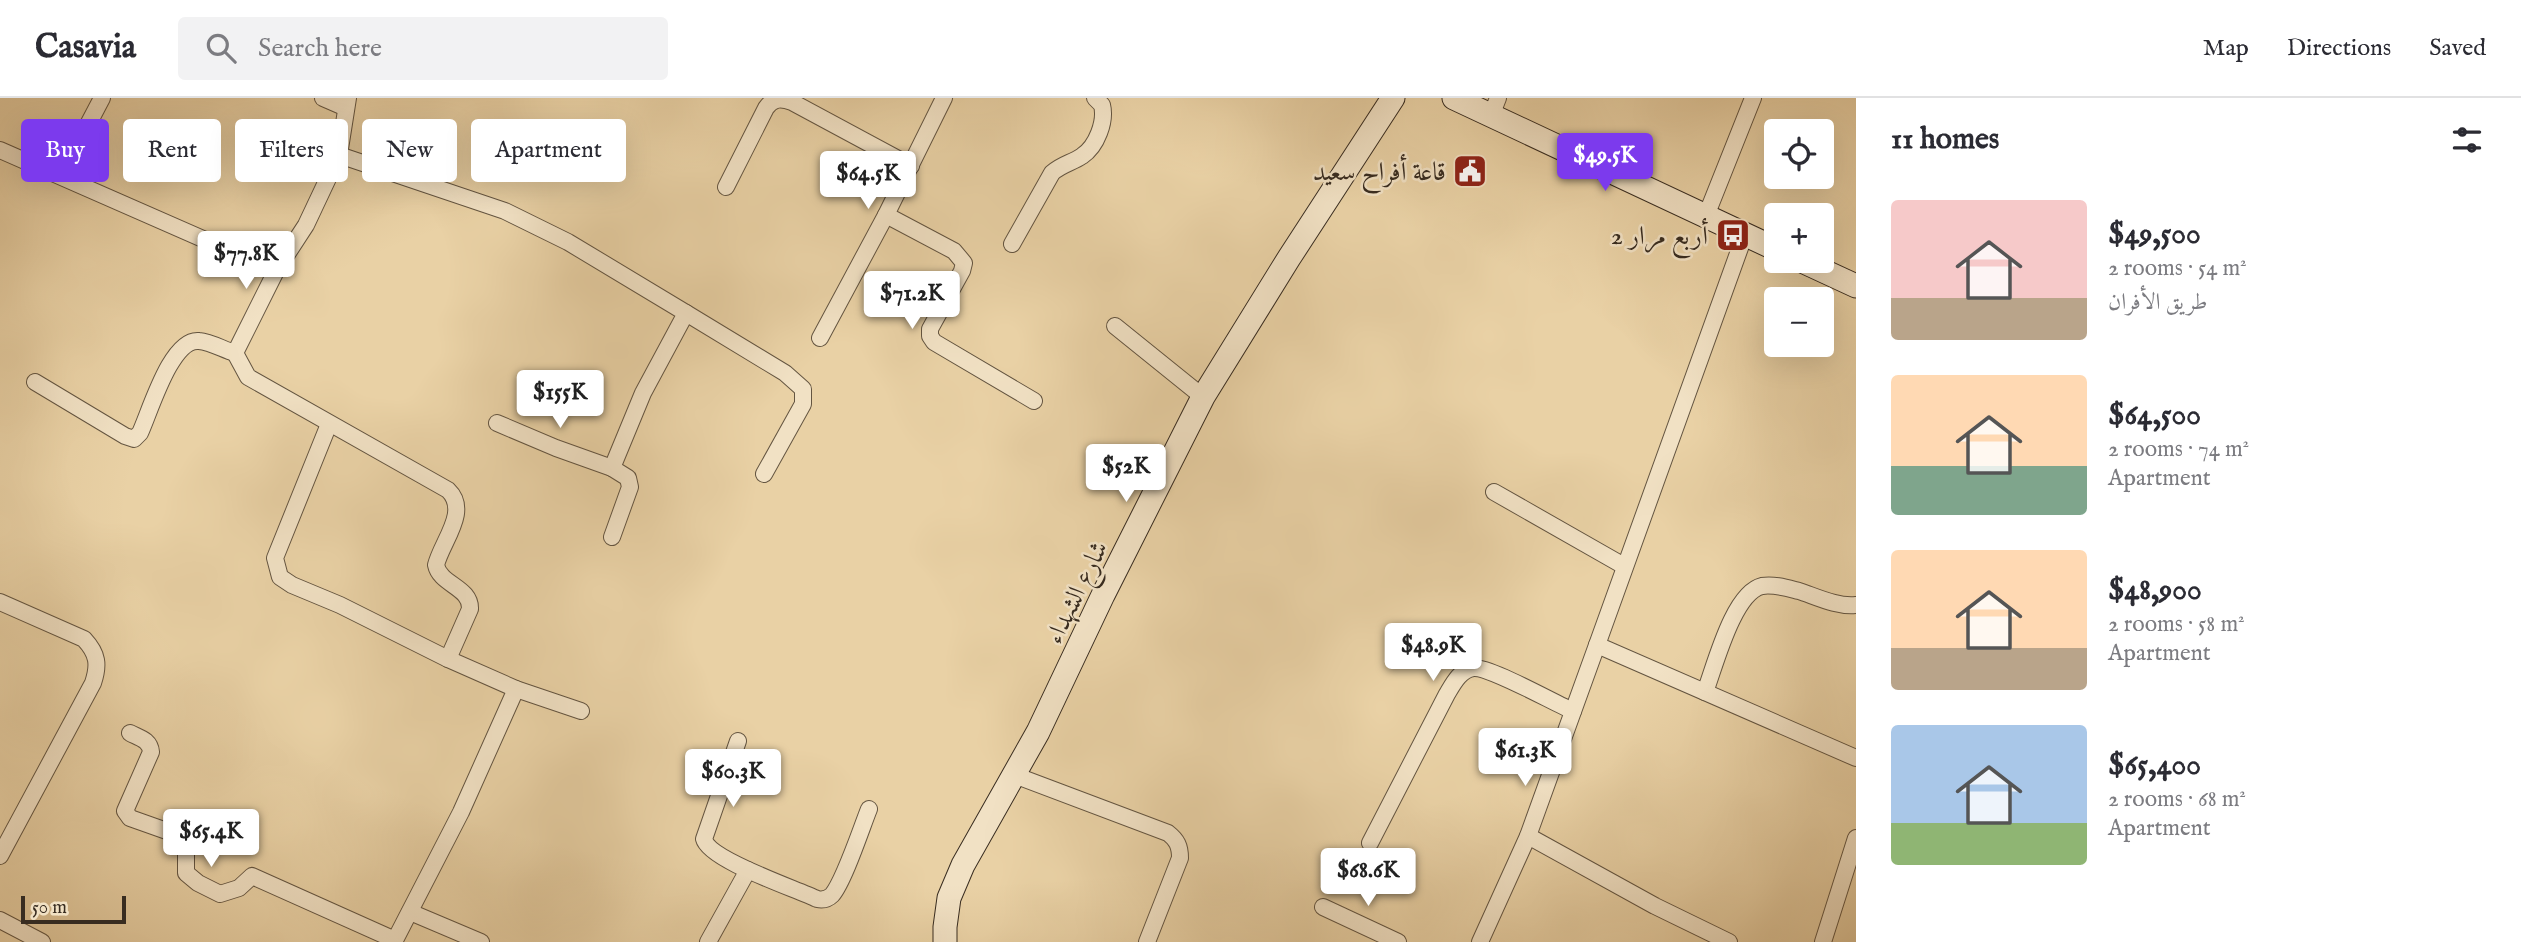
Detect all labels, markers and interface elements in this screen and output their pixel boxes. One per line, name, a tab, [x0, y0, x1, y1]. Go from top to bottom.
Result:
search box	[178, 17, 668, 80]
text: Casavia	[35, 27, 136, 69]
icon: search	[202, 29, 240, 67]
text: Search here	[258, 32, 382, 65]
text: Map	[2203, 33, 2249, 64]
text: Directions	[2287, 33, 2391, 64]
text: Saved	[2429, 33, 2486, 64]
chip: Buy	[21, 119, 109, 182]
chip: Rent	[123, 119, 221, 182]
chip: Filters	[235, 119, 348, 182]
chip: New	[362, 119, 457, 182]
chip: Apartment	[471, 119, 626, 182]
map controls	[1764, 119, 1834, 357]
button: locate	[1764, 119, 1834, 189]
text: 11 homes	[1891, 121, 1999, 159]
icon: filters	[2448, 121, 2486, 159]
pin: $49.5K	[1548, 134, 1662, 193]
text: $49.5K	[1573, 141, 1637, 170]
pin: $64.5K	[811, 152, 925, 211]
public building icon: قاعة أفراح سعيد	[1451, 152, 1489, 190]
place label: قاعة أفراح سعيد	[1313, 154, 1446, 195]
text: $64.5K	[836, 159, 900, 188]
button: +	[1764, 203, 1834, 273]
bus stop icon: أربع مرار 2	[1714, 216, 1752, 254]
text: $49,500	[2108, 216, 2201, 254]
place label: أربع مرار 2	[1611, 218, 1708, 259]
icon: home	[1947, 228, 2031, 312]
pin: $77.8K	[189, 232, 303, 291]
text: $77.8K	[214, 239, 278, 268]
text: 2 rooms · 54 m²	[2108, 254, 2247, 283]
pin: $71.2K	[855, 272, 969, 331]
text: $71.2K	[880, 279, 944, 308]
button: −	[1764, 287, 1834, 357]
text: طريق الأفران	[2108, 288, 2208, 317]
pin: $155K	[511, 370, 609, 430]
text: $155K	[533, 378, 587, 407]
text: $64,500	[2108, 397, 2201, 435]
icon: home	[1947, 403, 2031, 487]
text: 2 rooms · 74 m²	[2108, 435, 2249, 464]
pin: $52K	[1085, 444, 1167, 504]
text: $52K	[1102, 452, 1150, 481]
text: Apartment	[2108, 464, 2211, 493]
street label: شارع الشهداء	[1038, 536, 1120, 651]
text: $48,900	[2108, 572, 2202, 610]
icon: home	[1947, 578, 2031, 662]
text: 2 rooms · 58 m²	[2108, 610, 2245, 639]
pin: $48.9K	[1376, 624, 1490, 683]
text: $48.9K	[1401, 631, 1465, 660]
text: Apartment	[2108, 639, 2211, 668]
pin: $61.3K	[1468, 728, 1582, 788]
text: $61.3K	[1494, 736, 1556, 765]
text: $65,400	[2108, 747, 2201, 785]
pin: $60.3K	[676, 750, 790, 809]
icon: home	[1947, 753, 2031, 837]
text: $60.3K	[701, 757, 765, 786]
text: 2 rooms · 68 m²	[2108, 785, 2246, 814]
pin: $65.4K	[154, 810, 268, 869]
text: Apartment	[2108, 814, 2211, 843]
text: $65.4K	[179, 817, 243, 846]
pin: $68.6K	[1311, 848, 1425, 908]
text: $68.6K	[1337, 856, 1399, 885]
scale bar	[21, 893, 126, 925]
text: 50 m	[32, 896, 67, 920]

